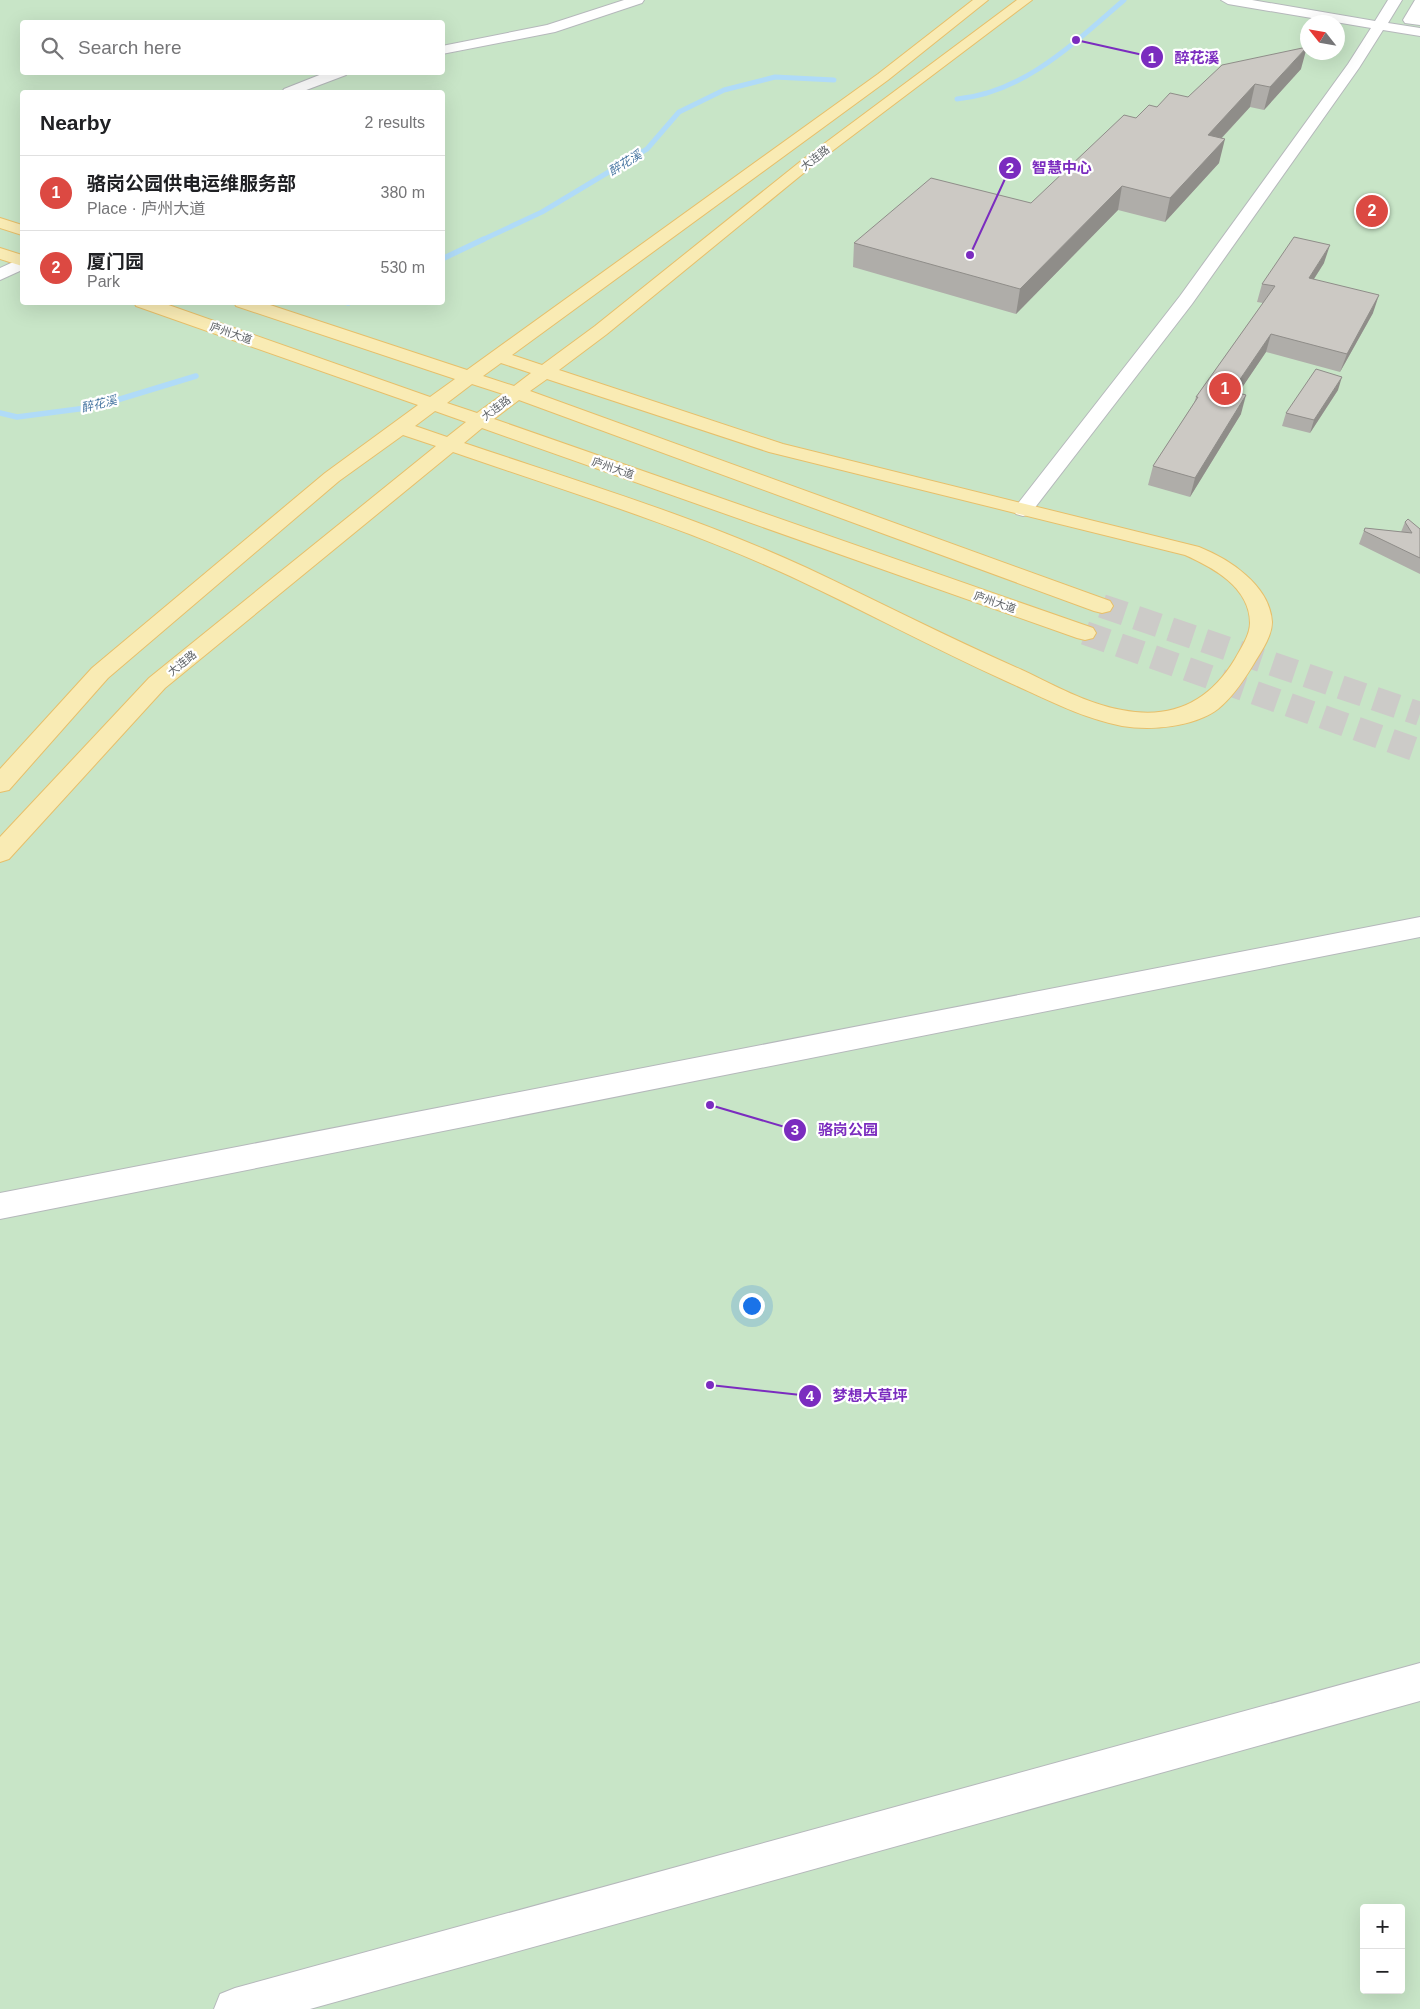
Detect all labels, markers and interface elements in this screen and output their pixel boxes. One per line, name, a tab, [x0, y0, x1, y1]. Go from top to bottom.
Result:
north arrow	[1300, 15, 1345, 60]
search box	[20, 20, 445, 75]
icon: search	[38, 34, 66, 62]
text: Search here	[78, 37, 182, 58]
callout: 醉花溪	[1140, 42, 1230, 72]
text: 1	[1148, 49, 1156, 66]
text: 醉花溪	[1174, 49, 1220, 66]
text: Nearby	[40, 111, 111, 134]
text: 2 results	[365, 114, 425, 131]
street label: 大连路	[798, 143, 832, 173]
water label: 醉花溪	[606, 147, 646, 178]
callout: 智慧中心	[997, 153, 1102, 183]
text: 2	[1006, 159, 1014, 176]
text: 智慧中心	[1032, 159, 1092, 176]
text: 骆岗公园供电运维服务部	[87, 173, 296, 194]
text: 1	[52, 184, 60, 201]
text: 380 m	[381, 184, 425, 201]
pin: 2	[1356, 192, 1388, 230]
text: Place · 庐州大道	[87, 200, 205, 217]
text: 厦门园	[87, 251, 144, 272]
text: 2	[52, 259, 60, 276]
text: 530 m	[381, 259, 425, 276]
text: Park	[87, 273, 120, 290]
street label: 庐州大道	[208, 320, 254, 346]
pin: 1	[1209, 370, 1241, 408]
water label: 醉花溪	[80, 393, 120, 415]
street label: 大连路	[479, 393, 513, 423]
street label: 庐州大道	[590, 455, 636, 481]
street label: 庐州大道	[972, 589, 1018, 615]
street label: 大连路	[165, 648, 199, 678]
callout: 骆岗公园	[783, 1115, 888, 1145]
text: 3	[791, 1121, 799, 1138]
text: 骆岗公园	[818, 1121, 878, 1138]
your location	[739, 1293, 765, 1319]
callout: 梦想大草坪	[798, 1381, 918, 1411]
text: 4	[806, 1387, 815, 1404]
text: 梦想大草坪	[832, 1387, 908, 1404]
map controls	[1360, 1904, 1405, 1994]
button: +	[1360, 1904, 1405, 1949]
button: −	[1360, 1949, 1405, 1994]

